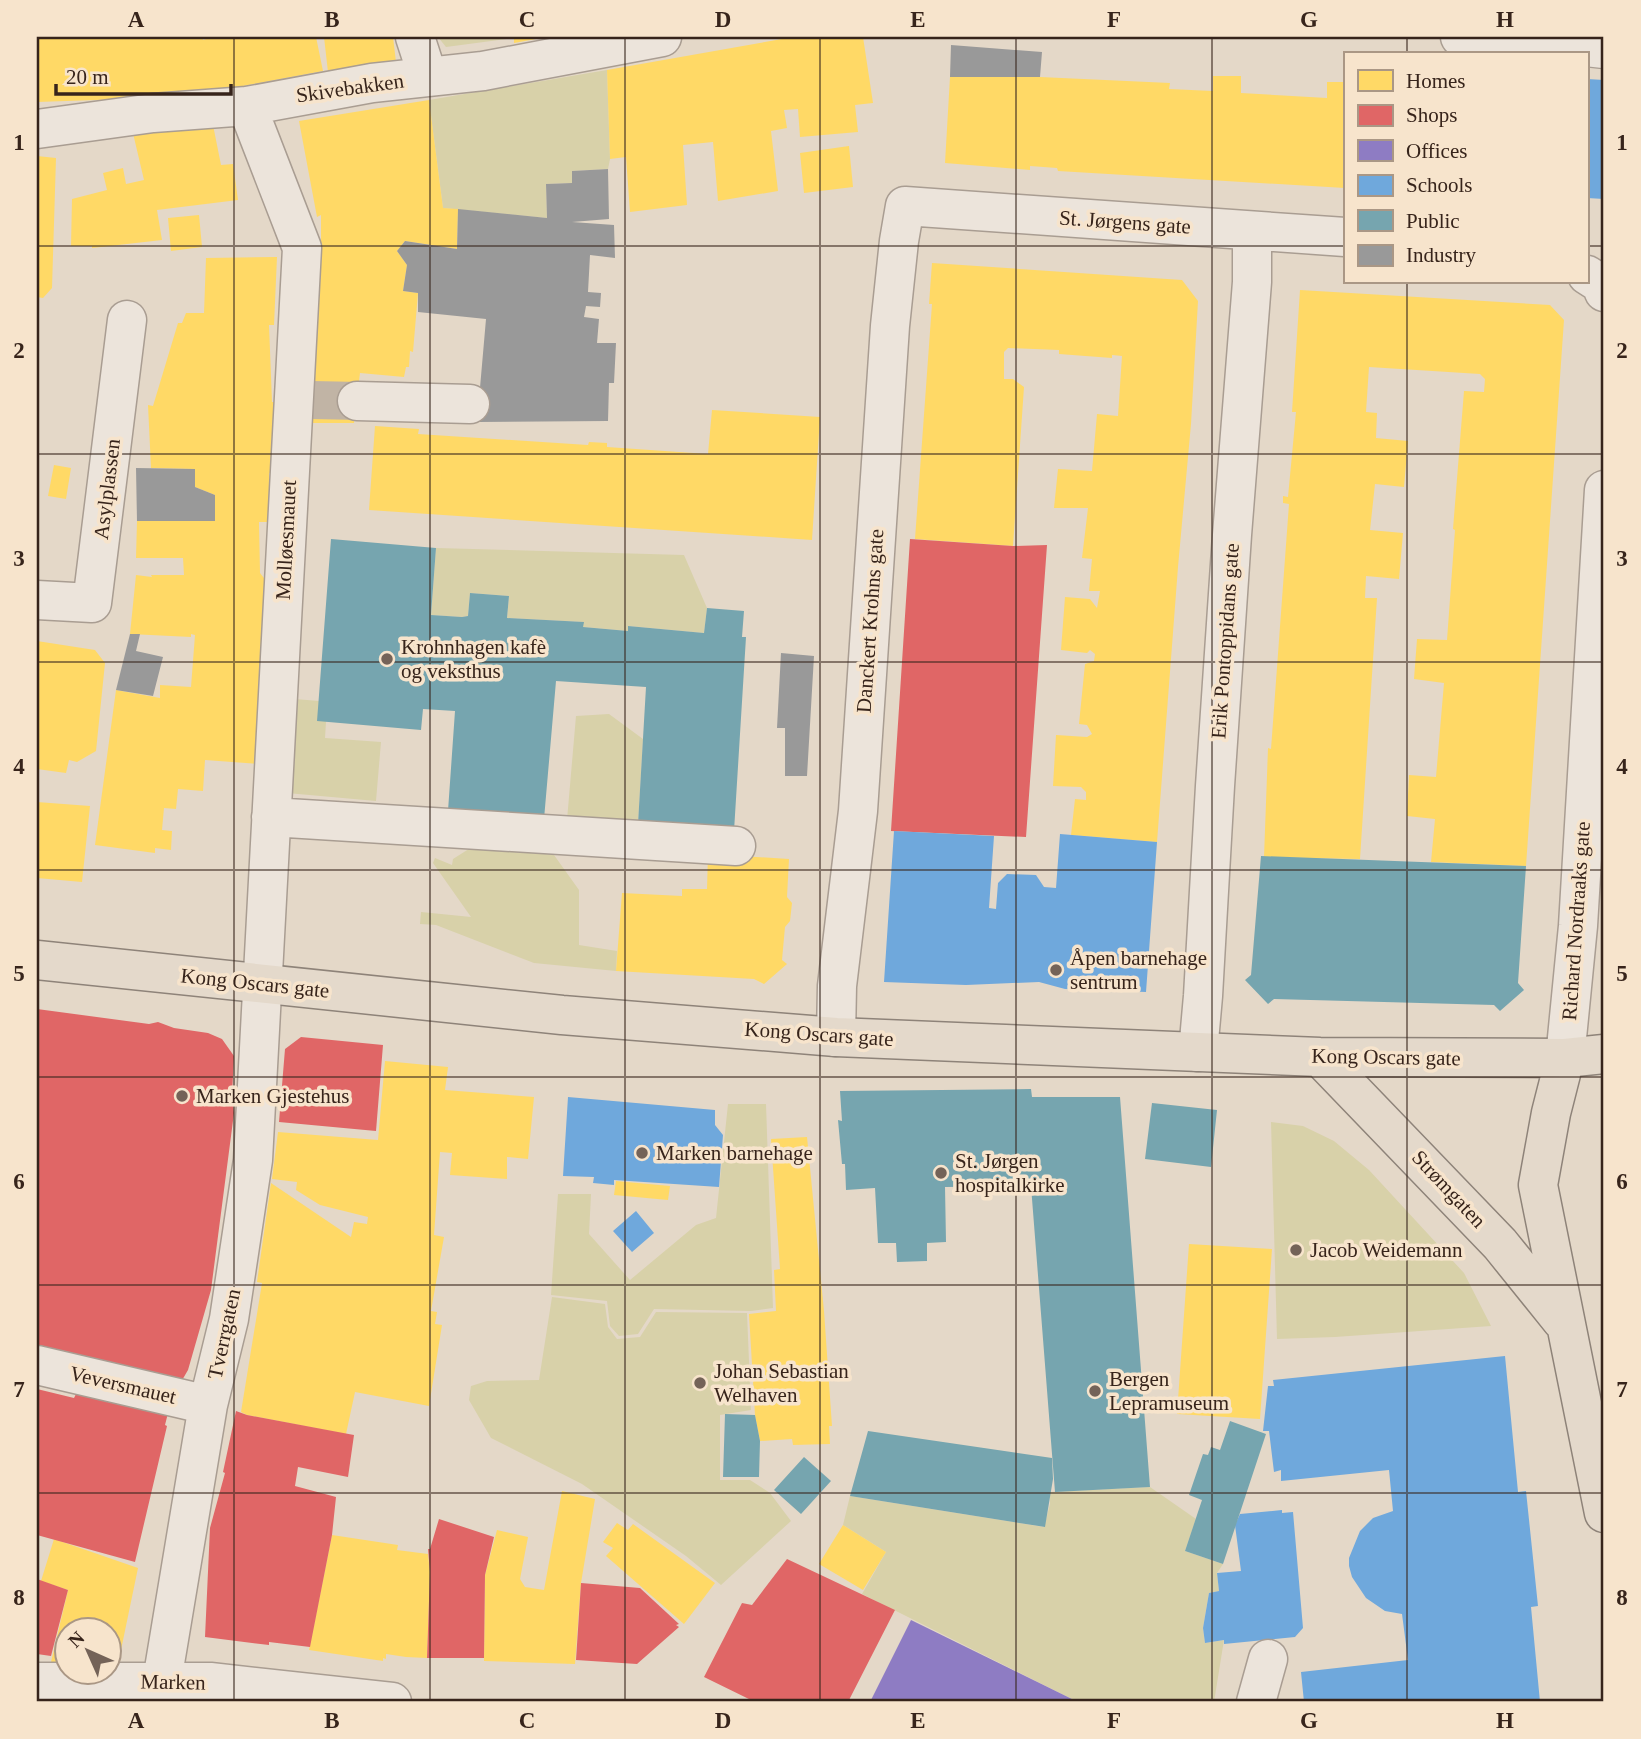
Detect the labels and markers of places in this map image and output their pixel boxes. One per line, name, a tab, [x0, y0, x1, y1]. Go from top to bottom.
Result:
place label: Krohnhagen kafè og veksthus	[401, 635, 546, 683]
marker: Krohnhagen kafè og veksthus	[379, 651, 395, 667]
place label: Åpen barnehage sentrum	[1070, 946, 1207, 994]
marker: Åpen barnehage sentrum	[1048, 962, 1064, 978]
place label: Marken Gjestehus	[196, 1084, 349, 1108]
marker: Marken Gjestehus	[174, 1088, 190, 1104]
place label: Marken barnehage	[656, 1141, 813, 1165]
marker: Marken barnehage	[634, 1145, 650, 1161]
place label: St. Jørgen hospitalkirke	[955, 1149, 1065, 1197]
marker: St. Jørgen hospitalkirke	[933, 1165, 949, 1181]
place label: Jacob Weidemann	[1310, 1238, 1463, 1262]
marker: Jacob Weidemann	[1288, 1242, 1304, 1258]
place label: Johan Sebastian Welhaven	[714, 1359, 849, 1407]
place label: Bergen Lepramuseum	[1109, 1367, 1229, 1415]
marker: Johan Sebastian Welhaven	[692, 1375, 708, 1391]
marker: Bergen Lepramuseum	[1087, 1383, 1103, 1399]

